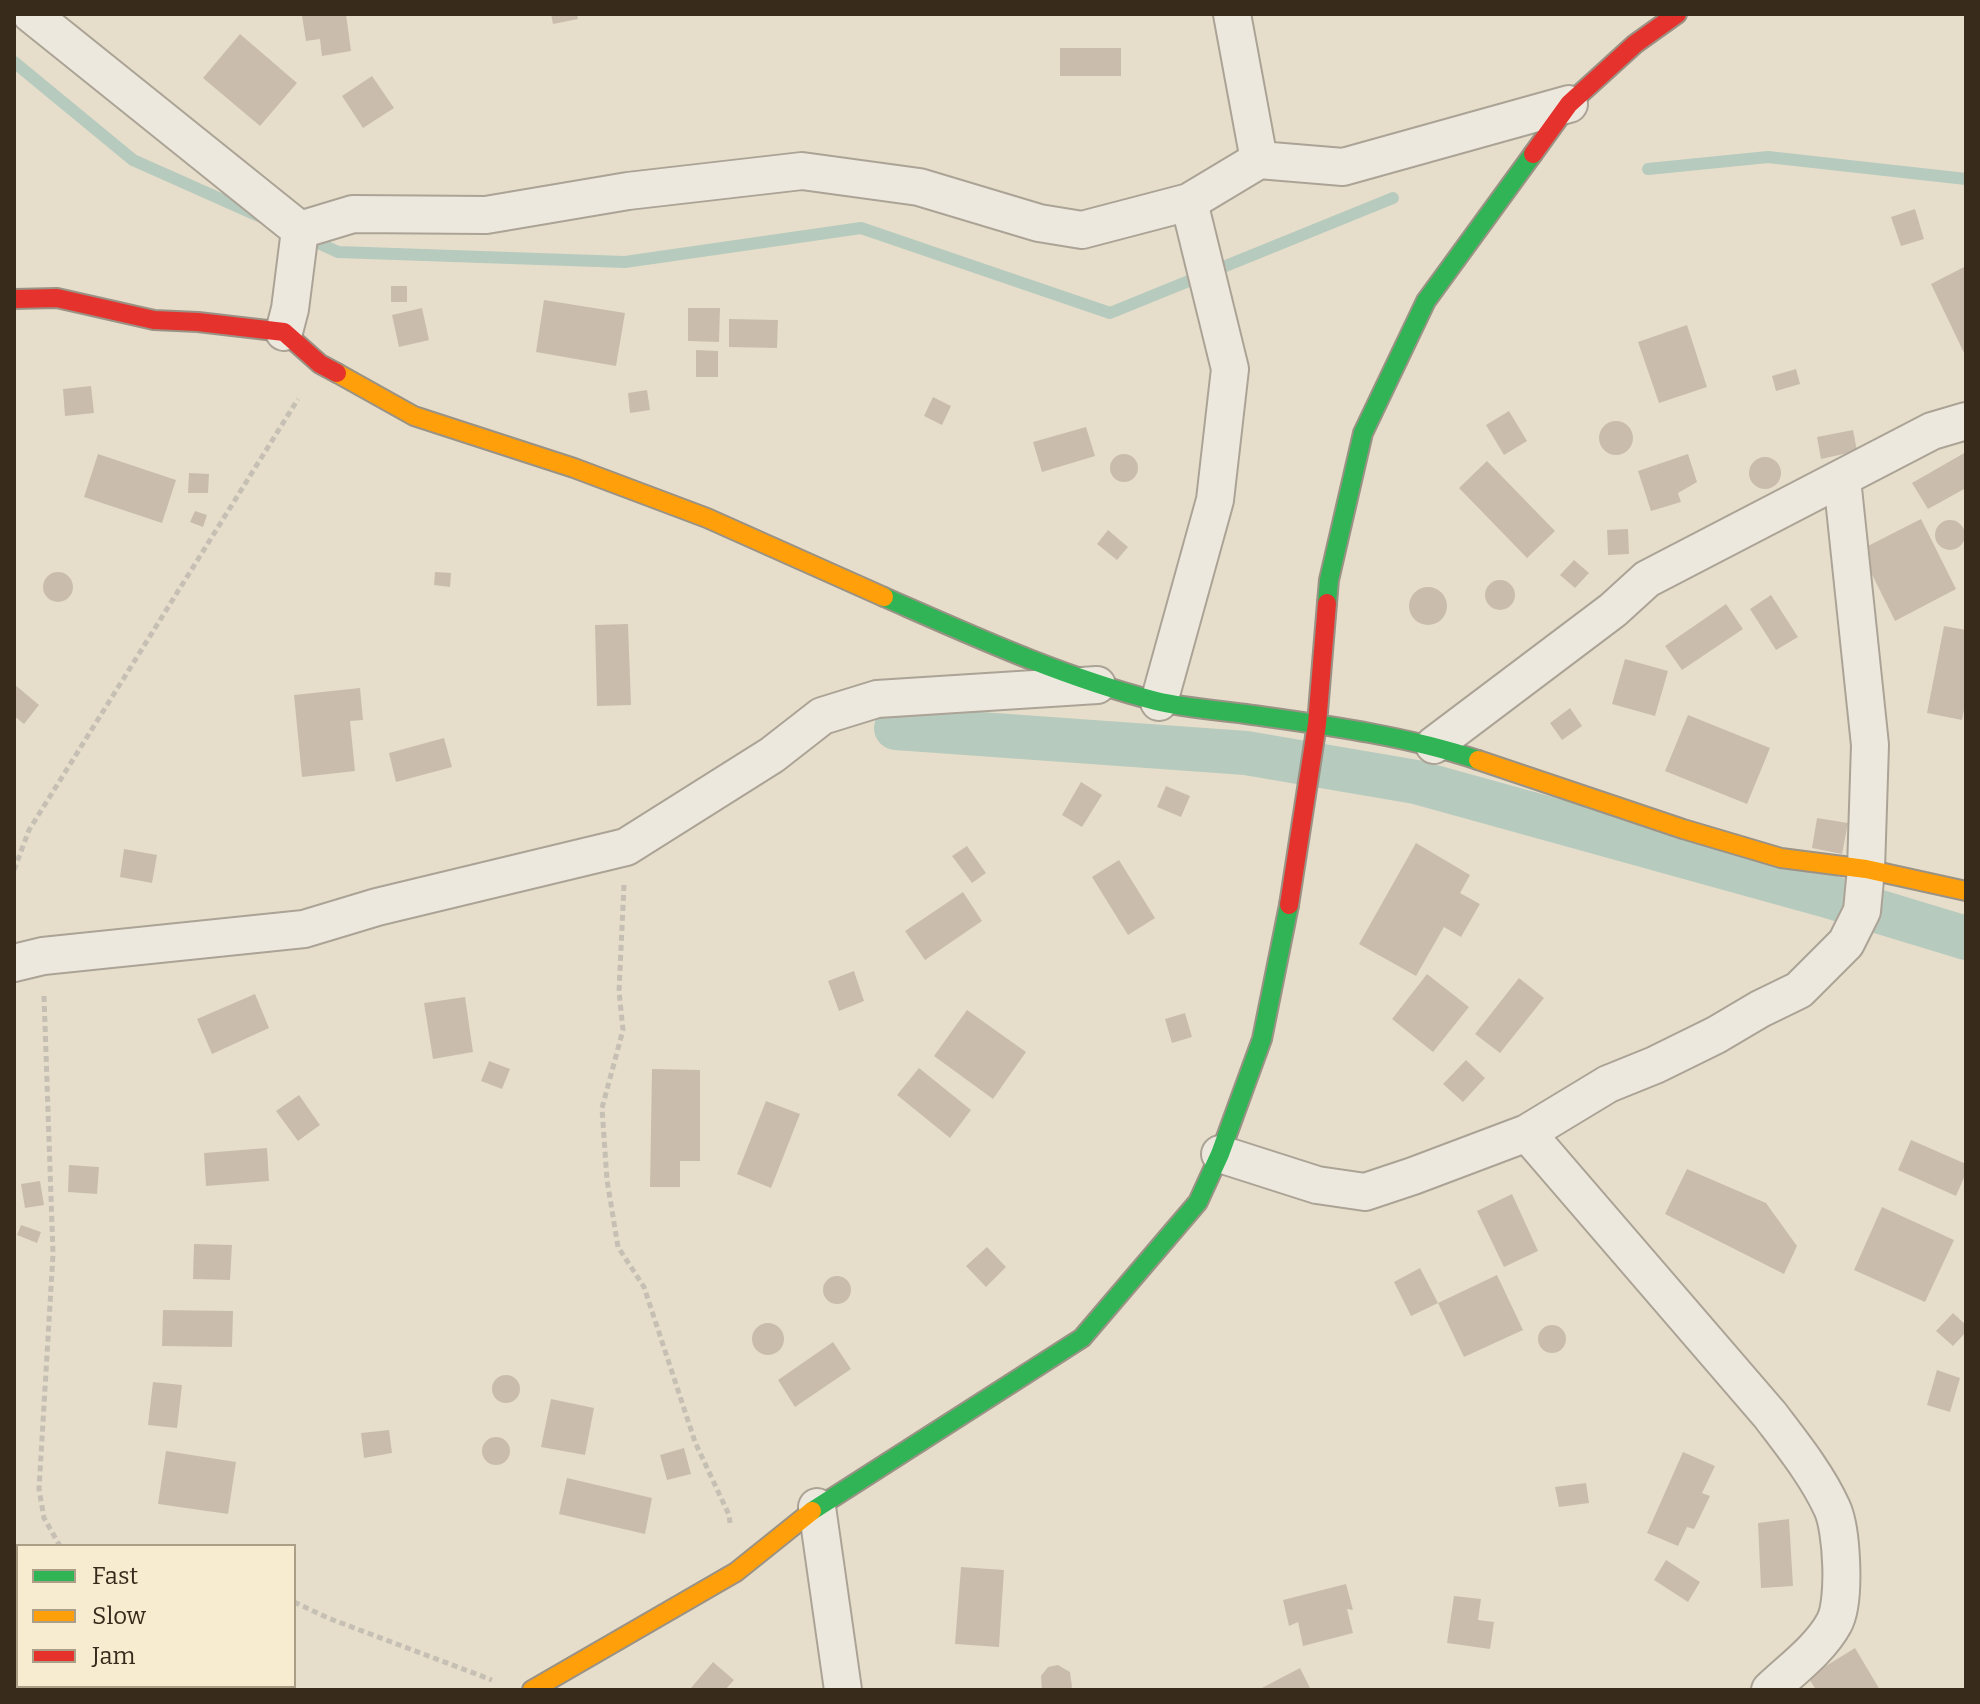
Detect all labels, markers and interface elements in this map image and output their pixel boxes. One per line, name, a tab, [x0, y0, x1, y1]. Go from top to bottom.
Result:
legend	[16, 1544, 296, 1688]
text: Fast	[92, 1562, 138, 1590]
text: Slow	[92, 1602, 146, 1630]
text: Jam	[92, 1642, 135, 1670]

